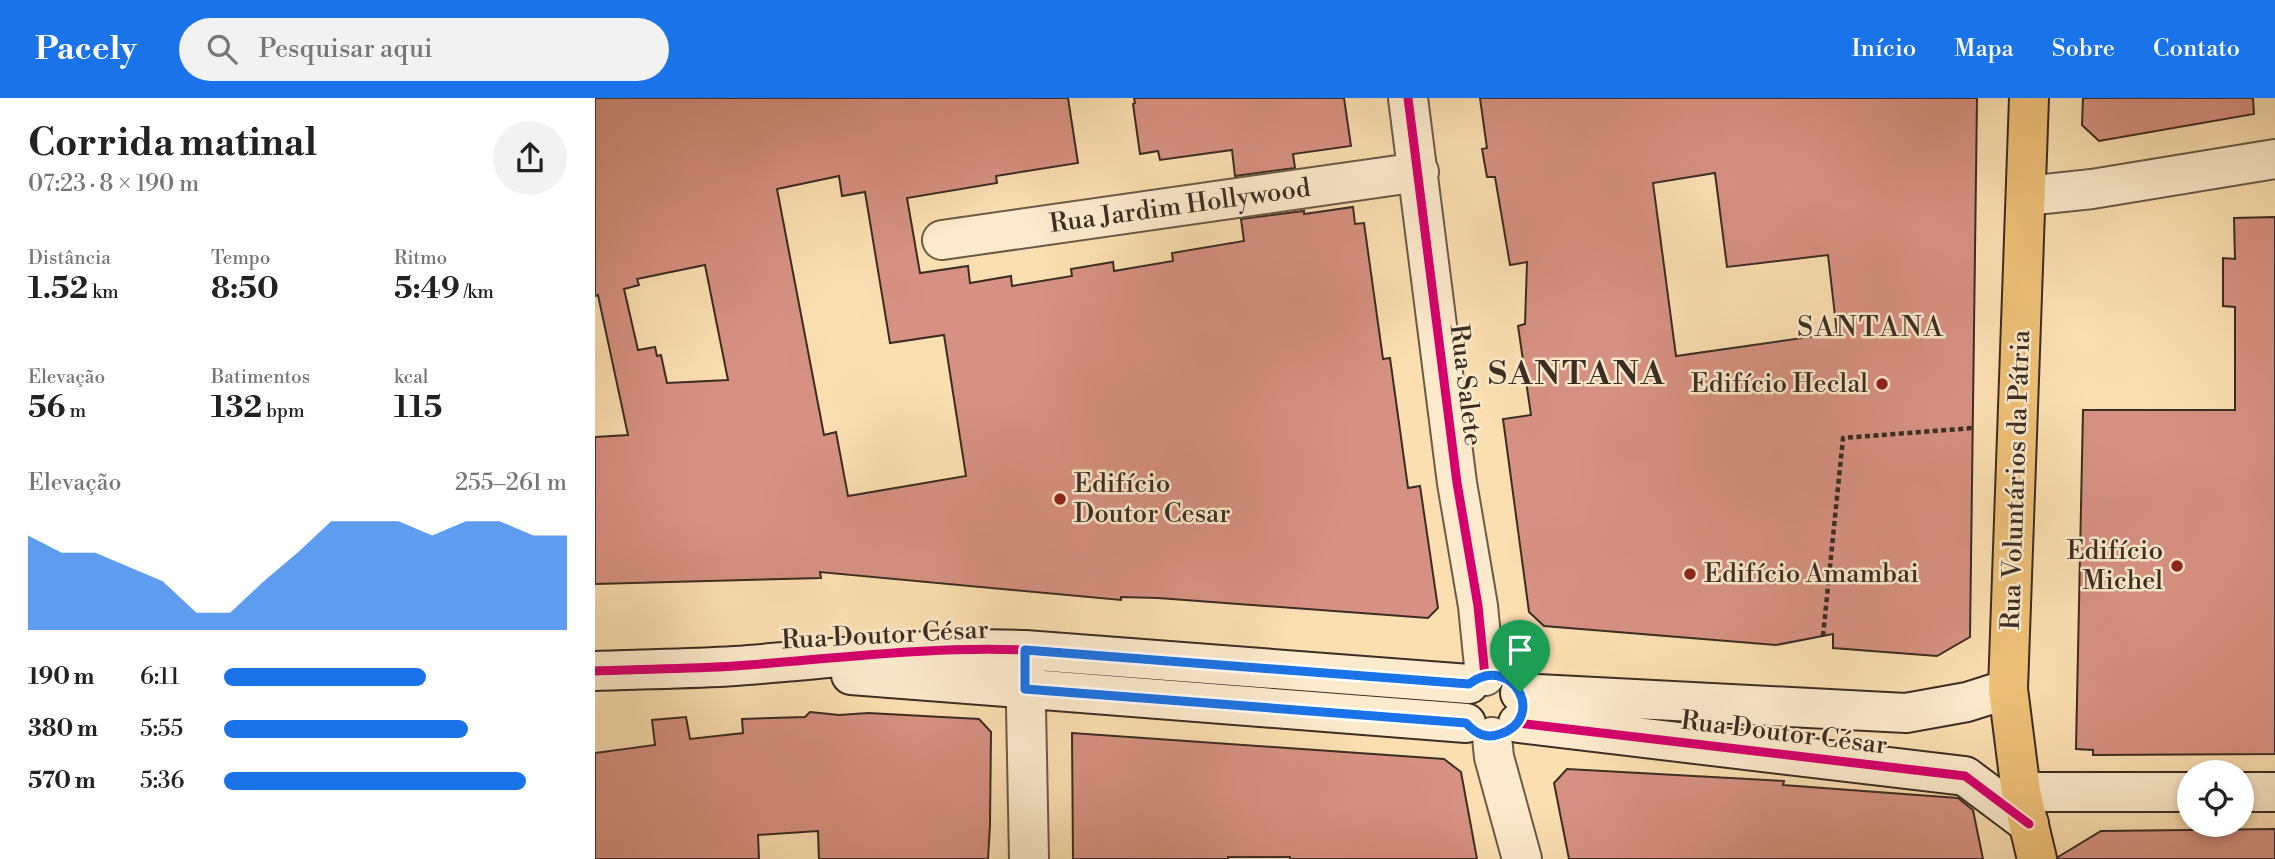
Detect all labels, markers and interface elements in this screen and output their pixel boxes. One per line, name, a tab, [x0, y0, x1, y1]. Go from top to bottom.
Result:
search box	[179, 18, 669, 81]
text: Pacely	[35, 29, 137, 70]
icon: search	[203, 30, 241, 68]
text: Pesquisar aqui	[259, 33, 433, 65]
text: Início	[1852, 34, 1916, 64]
text: Mapa	[1954, 34, 2014, 64]
text: Sobre	[2052, 34, 2115, 64]
text: Contato	[2153, 34, 2240, 64]
text: Corrida matinal	[28, 120, 317, 167]
button: share	[493, 121, 567, 195]
text: 07:23 · 8 × 190 m	[28, 170, 199, 198]
street label: Rua Jardim Hollywood	[1047, 172, 1313, 240]
text: Distância	[28, 246, 111, 270]
text: Tempo	[211, 246, 270, 270]
text: Ritmo	[394, 246, 447, 270]
text: 1.52	[28, 270, 88, 308]
text: 8:50	[211, 270, 279, 308]
text: 5:49	[394, 270, 460, 308]
text: km	[88, 280, 119, 304]
text: /km	[460, 280, 494, 304]
district label: SANTANA	[1797, 310, 1945, 345]
street label: Rua Salete	[1443, 322, 1489, 448]
street label: Rua Voluntários da Pátria	[1995, 329, 2037, 631]
district label: SANTANA	[1488, 354, 1666, 395]
text: Elevação	[28, 365, 105, 389]
text: Batimentos	[211, 365, 310, 389]
text: kcal	[394, 365, 428, 389]
place label: Edifício Heclal	[1691, 368, 1868, 400]
marker: Edifício Heclal	[1874, 376, 1890, 392]
text: 56	[28, 389, 66, 427]
text: 132	[211, 389, 262, 427]
text: 115	[394, 389, 442, 427]
text: m	[66, 399, 86, 423]
text: bpm	[262, 399, 305, 423]
place label: Edifício Doutor Cesar	[1074, 468, 1231, 530]
text: Elevação	[28, 469, 121, 497]
text: 255–261 m	[455, 469, 567, 497]
marker: Edifício Doutor Cesar	[1052, 491, 1068, 507]
place label: Edifício Michel	[2067, 535, 2163, 597]
place label: Edifício Amambai	[1704, 558, 1919, 590]
marker: Edifício Michel	[2169, 558, 2185, 574]
marker: Edifício Amambai	[1682, 566, 1698, 582]
street label: Rua Doutor César	[780, 614, 990, 656]
pin	[1490, 620, 1550, 692]
icon: arrive	[1501, 631, 1539, 669]
text: 190 m	[28, 663, 95, 691]
text: 6:11	[140, 663, 180, 691]
street label: Rua Doutor César	[1679, 704, 1889, 762]
text: 380 m	[28, 715, 98, 743]
text: 5:55	[140, 715, 183, 743]
map controls	[2177, 760, 2254, 837]
button: locate	[2177, 760, 2254, 837]
text: 570 m	[28, 767, 96, 795]
text: 5:36	[140, 767, 185, 795]

